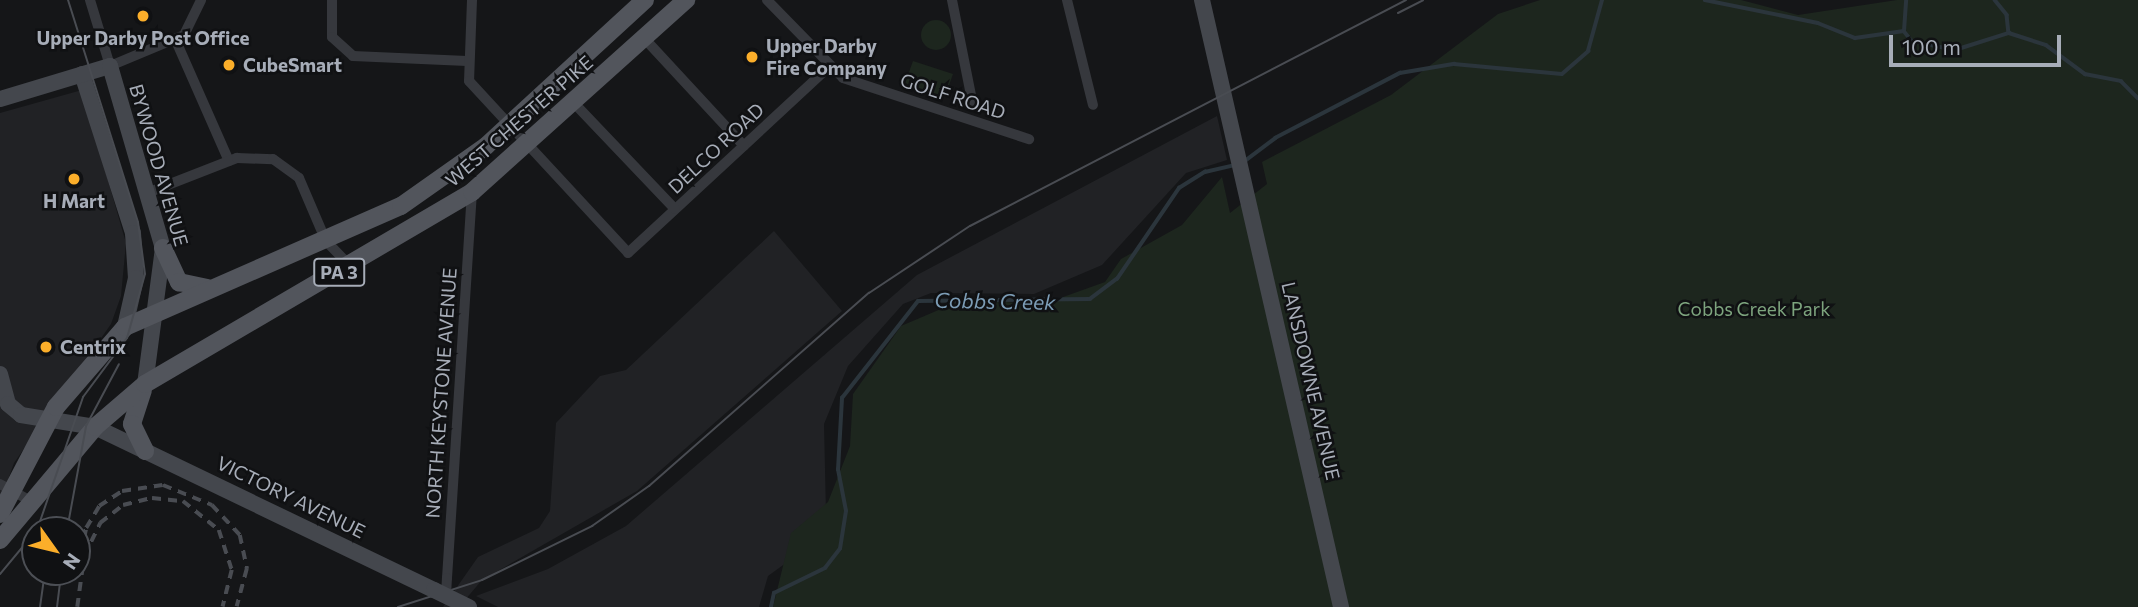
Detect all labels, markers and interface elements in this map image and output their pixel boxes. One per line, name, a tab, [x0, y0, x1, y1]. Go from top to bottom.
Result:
marker: Upper Darby Post Office	[135, 8, 151, 24]
scale bar	[1893, 21, 2064, 65]
place label: Upper Darby Post Office	[36, 27, 250, 49]
text: 100 m	[1902, 34, 1961, 59]
place label: Upper Darby Fire Company	[766, 35, 887, 79]
marker: Upper Darby Fire Company	[744, 49, 760, 65]
street label: WEST CHESTER PIKE	[441, 51, 597, 191]
place label: CubeSmart	[243, 54, 342, 76]
marker: CubeSmart	[221, 57, 237, 73]
street label: GOLF ROAD	[897, 68, 1009, 124]
street label: BYWOOD AVENUE	[125, 81, 193, 249]
street label: DELCO ROAD	[663, 98, 769, 198]
marker: H Mart	[66, 171, 82, 187]
place label: H Mart	[43, 190, 105, 212]
road number: PA 3	[313, 258, 365, 286]
street label: NORTH KEYSTONE AVENUE	[421, 267, 461, 519]
street label: LANSDOWNE AVENUE	[1277, 280, 1345, 482]
water label: Cobbs Creek	[934, 287, 1056, 315]
park label: Cobbs Creek Park	[1678, 298, 1830, 320]
place label: Centrix	[60, 336, 126, 358]
marker: Centrix	[38, 339, 54, 355]
street label: VICTORY AVENUE	[213, 451, 369, 543]
north arrow	[21, 516, 91, 586]
text: N	[59, 550, 86, 574]

